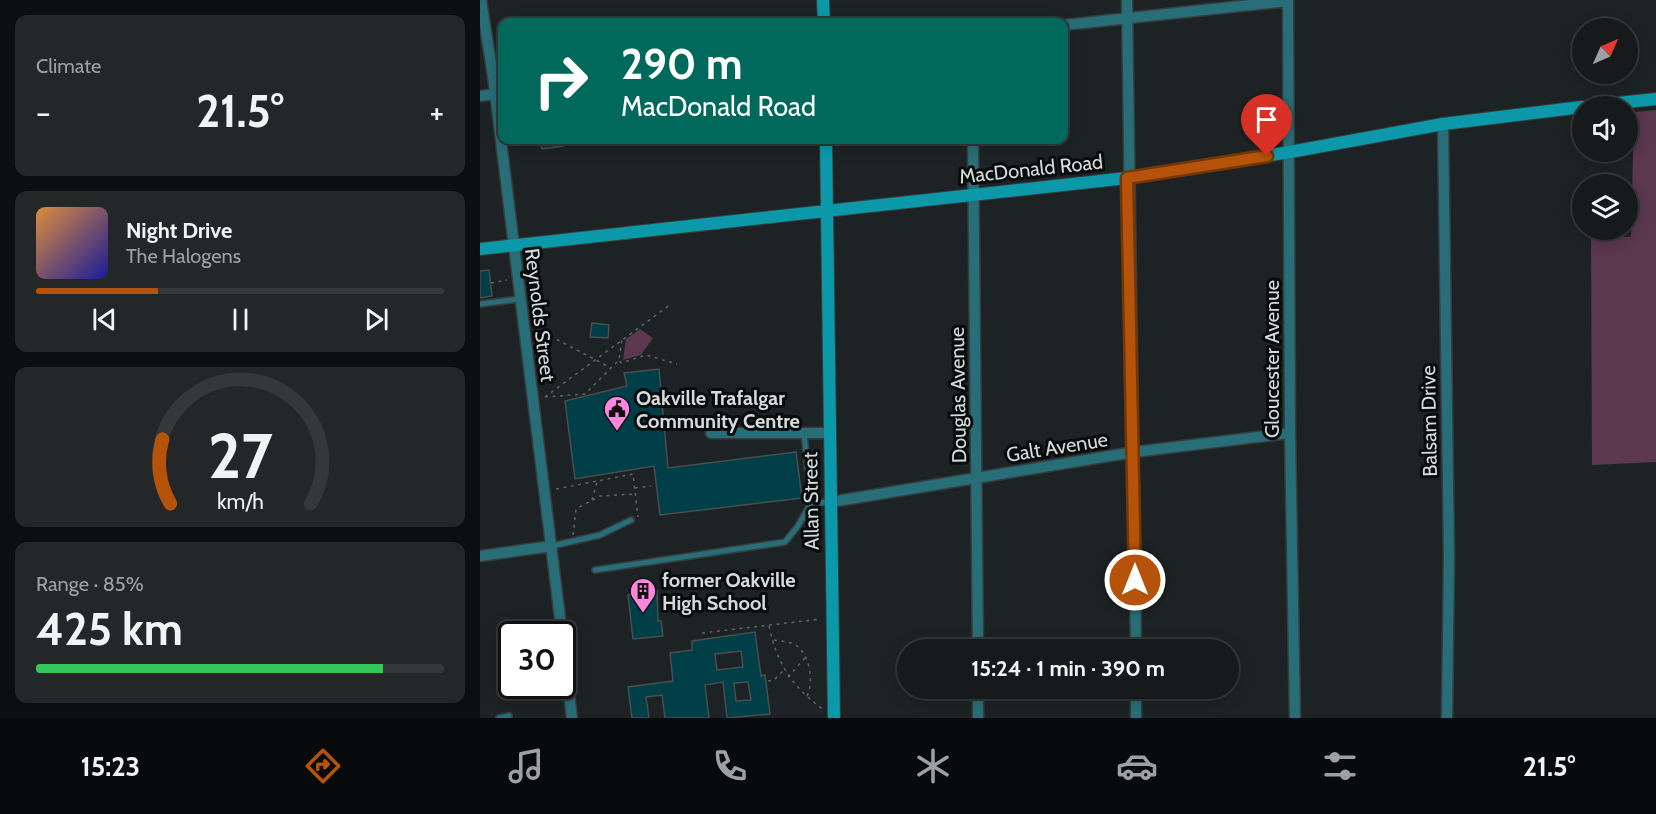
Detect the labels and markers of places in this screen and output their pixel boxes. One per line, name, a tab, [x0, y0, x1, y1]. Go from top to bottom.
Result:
pin	[1241, 94, 1292, 156]
place label: Oakville Trafalgar Community Centre	[636, 386, 800, 433]
public building icon: Oakville Trafalgar Community Centre	[602, 394, 632, 432]
place label: former Oakville High School	[662, 568, 796, 615]
building icon: former Oakville High School	[628, 576, 658, 614]

